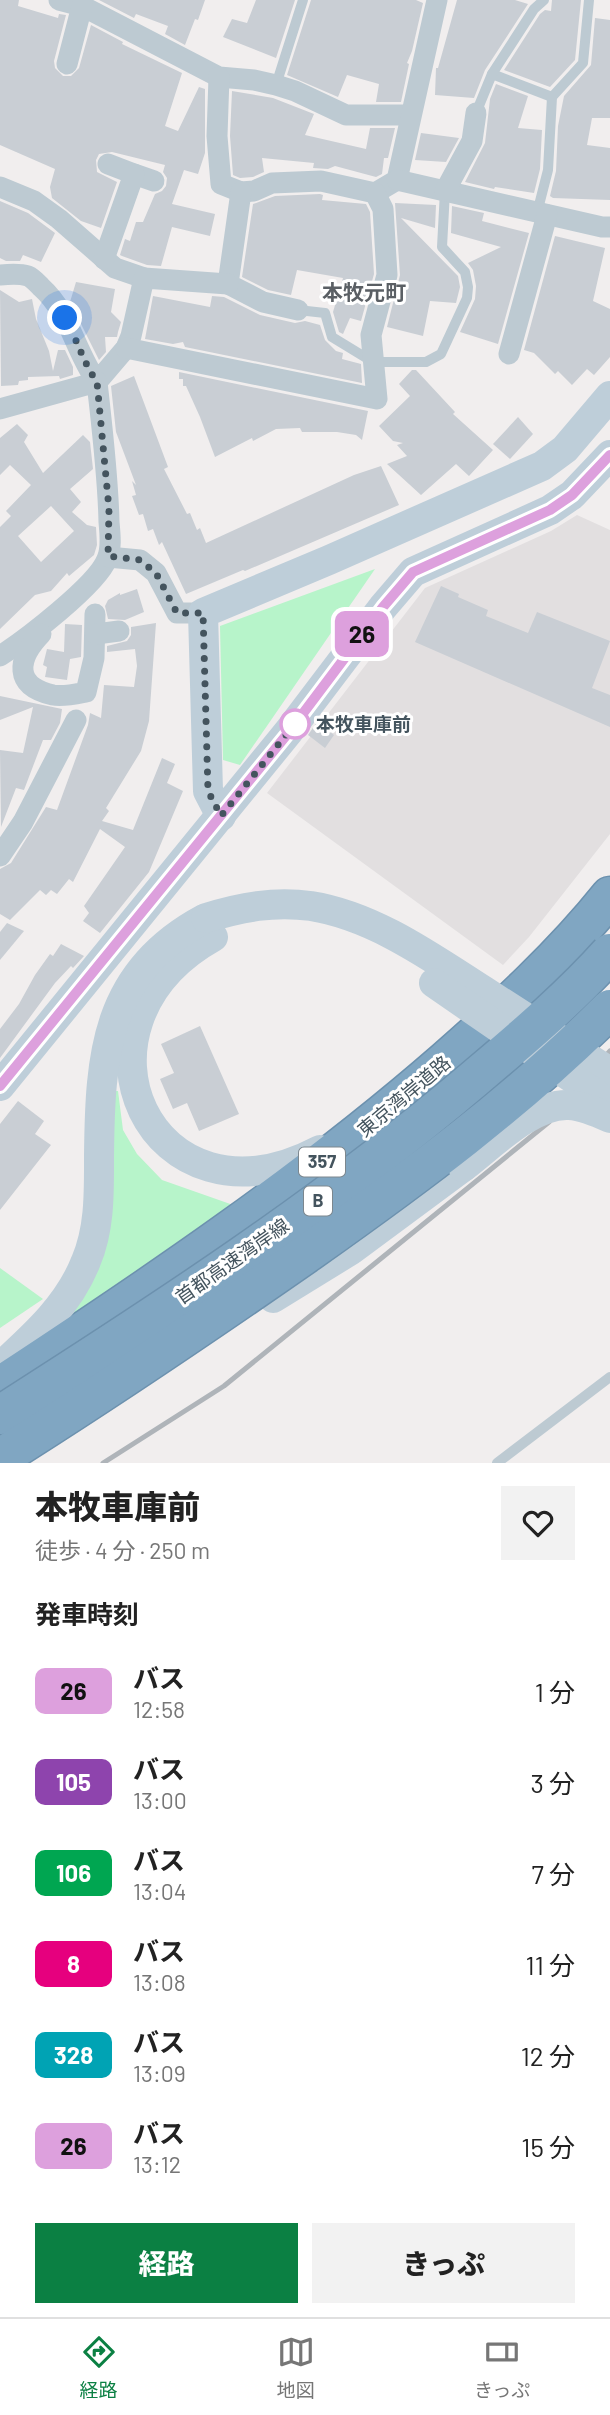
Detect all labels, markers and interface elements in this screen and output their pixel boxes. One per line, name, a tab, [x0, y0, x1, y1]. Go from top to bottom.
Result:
district label: 本牧元町	[322, 279, 406, 304]
your location	[47, 300, 82, 335]
line badge: 26	[330, 611, 394, 657]
text: 26	[349, 619, 375, 648]
marker: 本牧車庫前	[280, 709, 310, 739]
place label: 本牧車庫前	[316, 712, 411, 735]
street label: 東京湾岸道路	[353, 1050, 455, 1141]
road number: 357	[299, 1148, 345, 1176]
road number: B	[304, 1186, 332, 1216]
street label: 首都高速湾岸線	[171, 1213, 293, 1308]
text: 本牧車庫前	[35, 1486, 200, 1526]
button: heart	[501, 1486, 575, 1560]
text: 徒歩 · 4 分 · 250 m	[35, 1536, 210, 1564]
text: 発車時刻	[35, 1598, 139, 1629]
text: バス	[133, 1662, 185, 1693]
text: 26	[60, 1676, 87, 1705]
text: 1 分	[535, 1676, 575, 1707]
text: 12:58	[133, 1695, 185, 1723]
text: バス	[133, 1753, 185, 1784]
text: 105	[56, 1767, 91, 1796]
text: 3 分	[530, 1767, 575, 1798]
text: 13:00	[133, 1786, 187, 1814]
text: バス	[133, 1844, 185, 1875]
text: 106	[56, 1858, 91, 1887]
text: 7 分	[532, 1858, 575, 1889]
text: 13:04	[133, 1877, 186, 1905]
text: バス	[133, 1935, 185, 1966]
text: 8	[67, 1949, 80, 1978]
text: 11 分	[526, 1949, 575, 1980]
text: 13:08	[133, 1968, 186, 1996]
text: バス	[133, 2026, 185, 2057]
text: 328	[54, 2040, 93, 2069]
text: 12 分	[521, 2040, 575, 2071]
text: 13:09	[133, 2059, 186, 2087]
text: バス	[133, 2117, 185, 2148]
text: 26	[60, 2131, 87, 2160]
text: 15 分	[521, 2131, 575, 2162]
text: 13:12	[133, 2150, 181, 2178]
button: 経路	[35, 2223, 298, 2303]
button: きっぷ	[312, 2223, 575, 2303]
tab: 経路	[80, 2333, 118, 2402]
tab: 地図	[277, 2333, 315, 2402]
tab: きっぷ	[474, 2333, 530, 2402]

